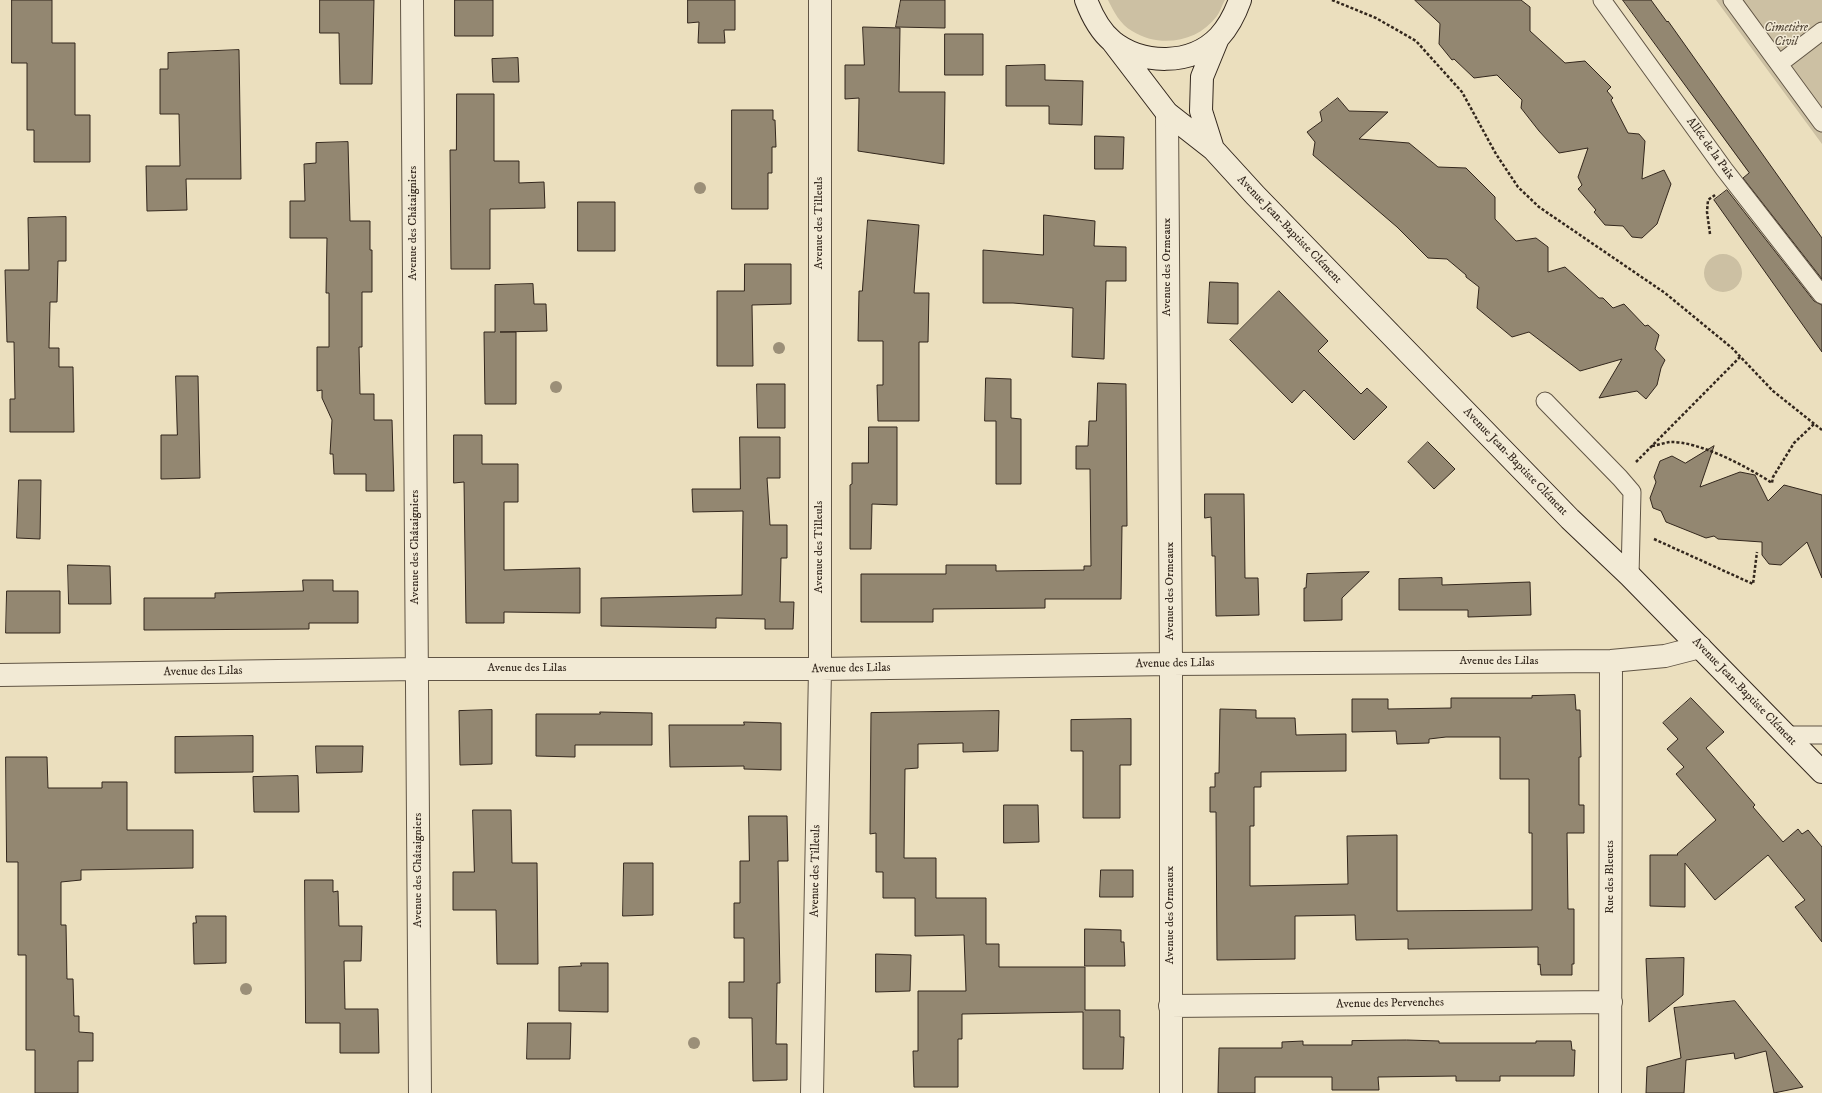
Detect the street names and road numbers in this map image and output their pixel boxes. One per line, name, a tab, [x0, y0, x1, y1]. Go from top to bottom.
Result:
street label: Allée de la Paix	[1683, 115, 1737, 183]
street label: Avenue des Châtaigniers	[407, 166, 421, 280]
street label: Avenue Jean-Baptiste Clément	[1234, 173, 1344, 287]
street label: Avenue des Tilleuls	[813, 177, 827, 269]
street label: Avenue des Ormeaux	[1161, 218, 1175, 316]
street label: Avenue Jean-Baptiste Clément	[1460, 405, 1570, 519]
street label: Avenue des Châtaigniers	[409, 490, 423, 604]
street label: Avenue des Tilleuls	[813, 501, 827, 593]
street label: Avenue des Ormeaux	[1164, 542, 1178, 640]
street label: Avenue Jean-Baptiste Clément	[1689, 635, 1799, 749]
street label: Avenue des Lilas	[1459, 655, 1539, 669]
street label: Avenue des Lilas	[1135, 656, 1215, 672]
street label: Avenue des Lilas	[811, 661, 891, 677]
street label: Avenue des Lilas	[487, 662, 567, 676]
street label: Avenue des Lilas	[163, 664, 243, 680]
street label: Avenue des Châtaigniers	[412, 813, 426, 927]
street label: Avenue des Tilleuls	[808, 825, 824, 917]
street label: Rue des Bleuets	[1604, 840, 1618, 914]
street label: Avenue des Ormeaux	[1164, 866, 1178, 964]
street label: Avenue des Pervenches	[1336, 996, 1444, 1012]

